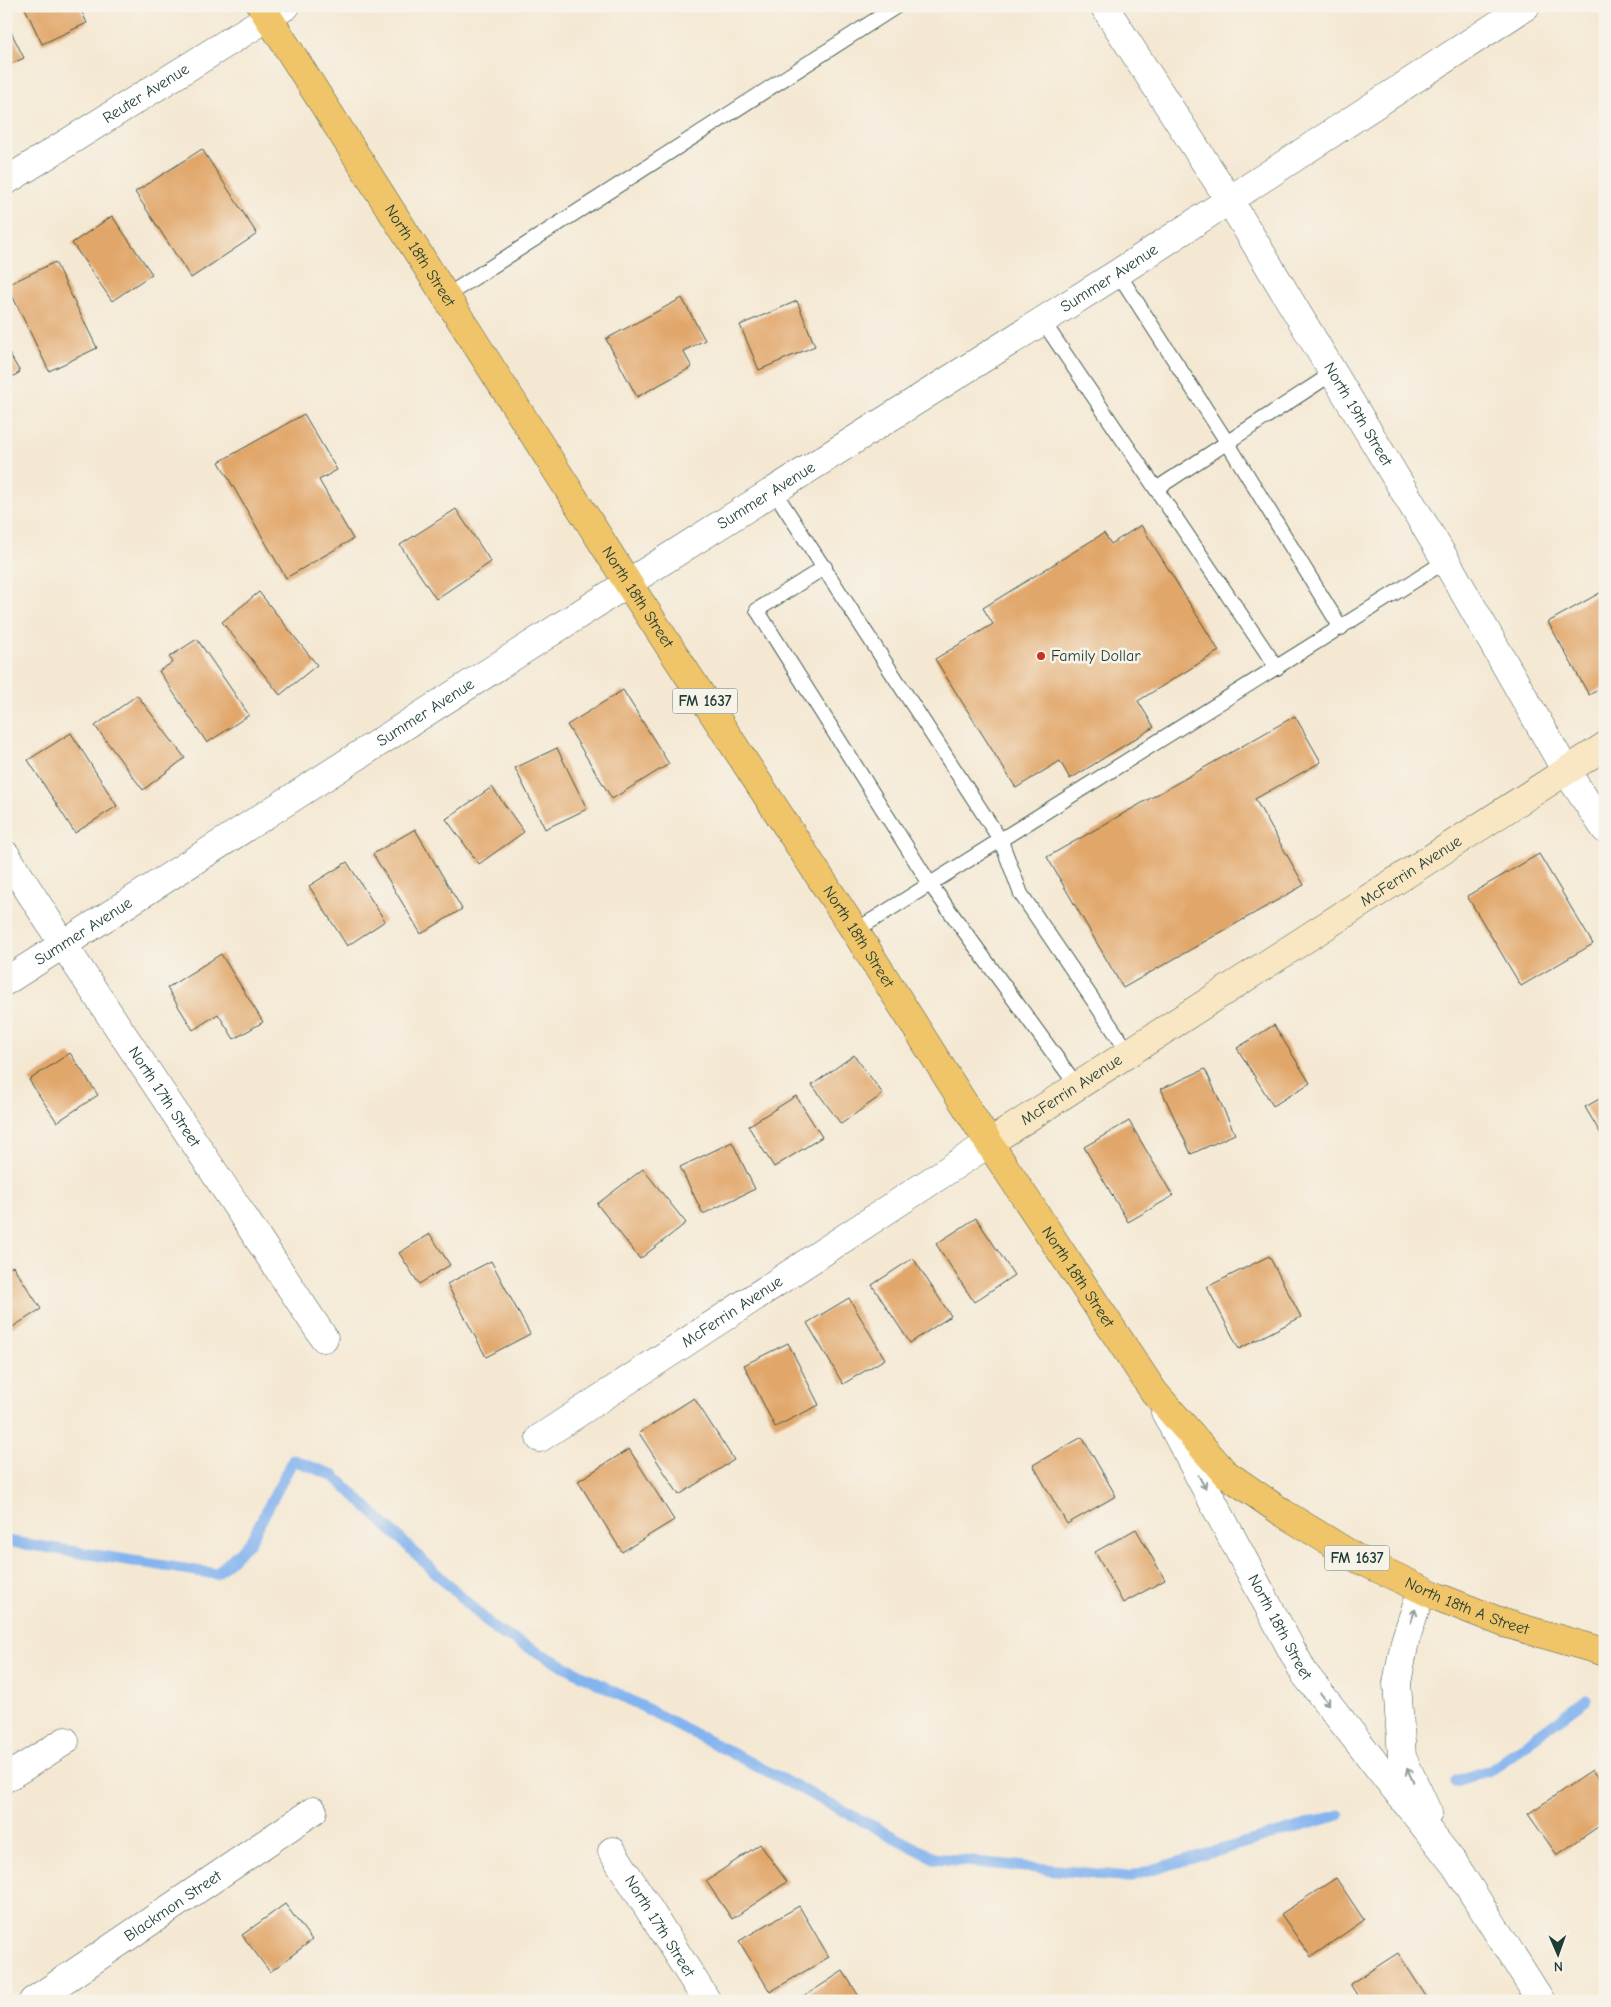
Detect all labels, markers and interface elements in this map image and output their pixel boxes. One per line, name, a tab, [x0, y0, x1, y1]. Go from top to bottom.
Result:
street label: Reuter Avenue	[99, 60, 192, 127]
street label: North 18th Street	[381, 202, 459, 310]
street label: Summer Avenue	[1057, 240, 1161, 316]
street label: North 19th Street	[1320, 359, 1396, 470]
street label: Summer Avenue	[714, 458, 818, 533]
street label: North 18th Street	[598, 543, 677, 652]
place label: Family Dollar	[1051, 647, 1141, 665]
marker: Family Dollar	[1035, 650, 1047, 662]
street label: Summer Avenue	[373, 675, 478, 750]
road number: FM 1637	[672, 688, 738, 714]
street label: McFerrin Avenue	[1357, 832, 1465, 910]
street label: North 18th Street	[819, 883, 898, 991]
street label: Summer Avenue	[31, 894, 136, 969]
street label: North 17th Street	[125, 1043, 204, 1151]
street label: McFerrin Avenue	[1017, 1051, 1125, 1129]
street label: North 18th Street	[1038, 1223, 1118, 1331]
street label: McFerrin Avenue	[678, 1272, 786, 1351]
one-way arrow	[1197, 1474, 1207, 1489]
road number: FM 1637	[1324, 1546, 1390, 1570]
street label: North 18th Street	[1244, 1571, 1316, 1684]
street label: North 18th A Street	[1402, 1574, 1531, 1639]
one-way arrow	[1409, 1609, 1418, 1624]
one-way arrow	[1319, 1692, 1330, 1705]
one-way arrow	[1405, 1768, 1414, 1783]
street label: Blackmon Street	[121, 1867, 225, 1945]
street label: North 17th Street	[621, 1872, 699, 1981]
north arrow	[1534, 1930, 1584, 1980]
text: N	[1554, 1958, 1563, 1975]

